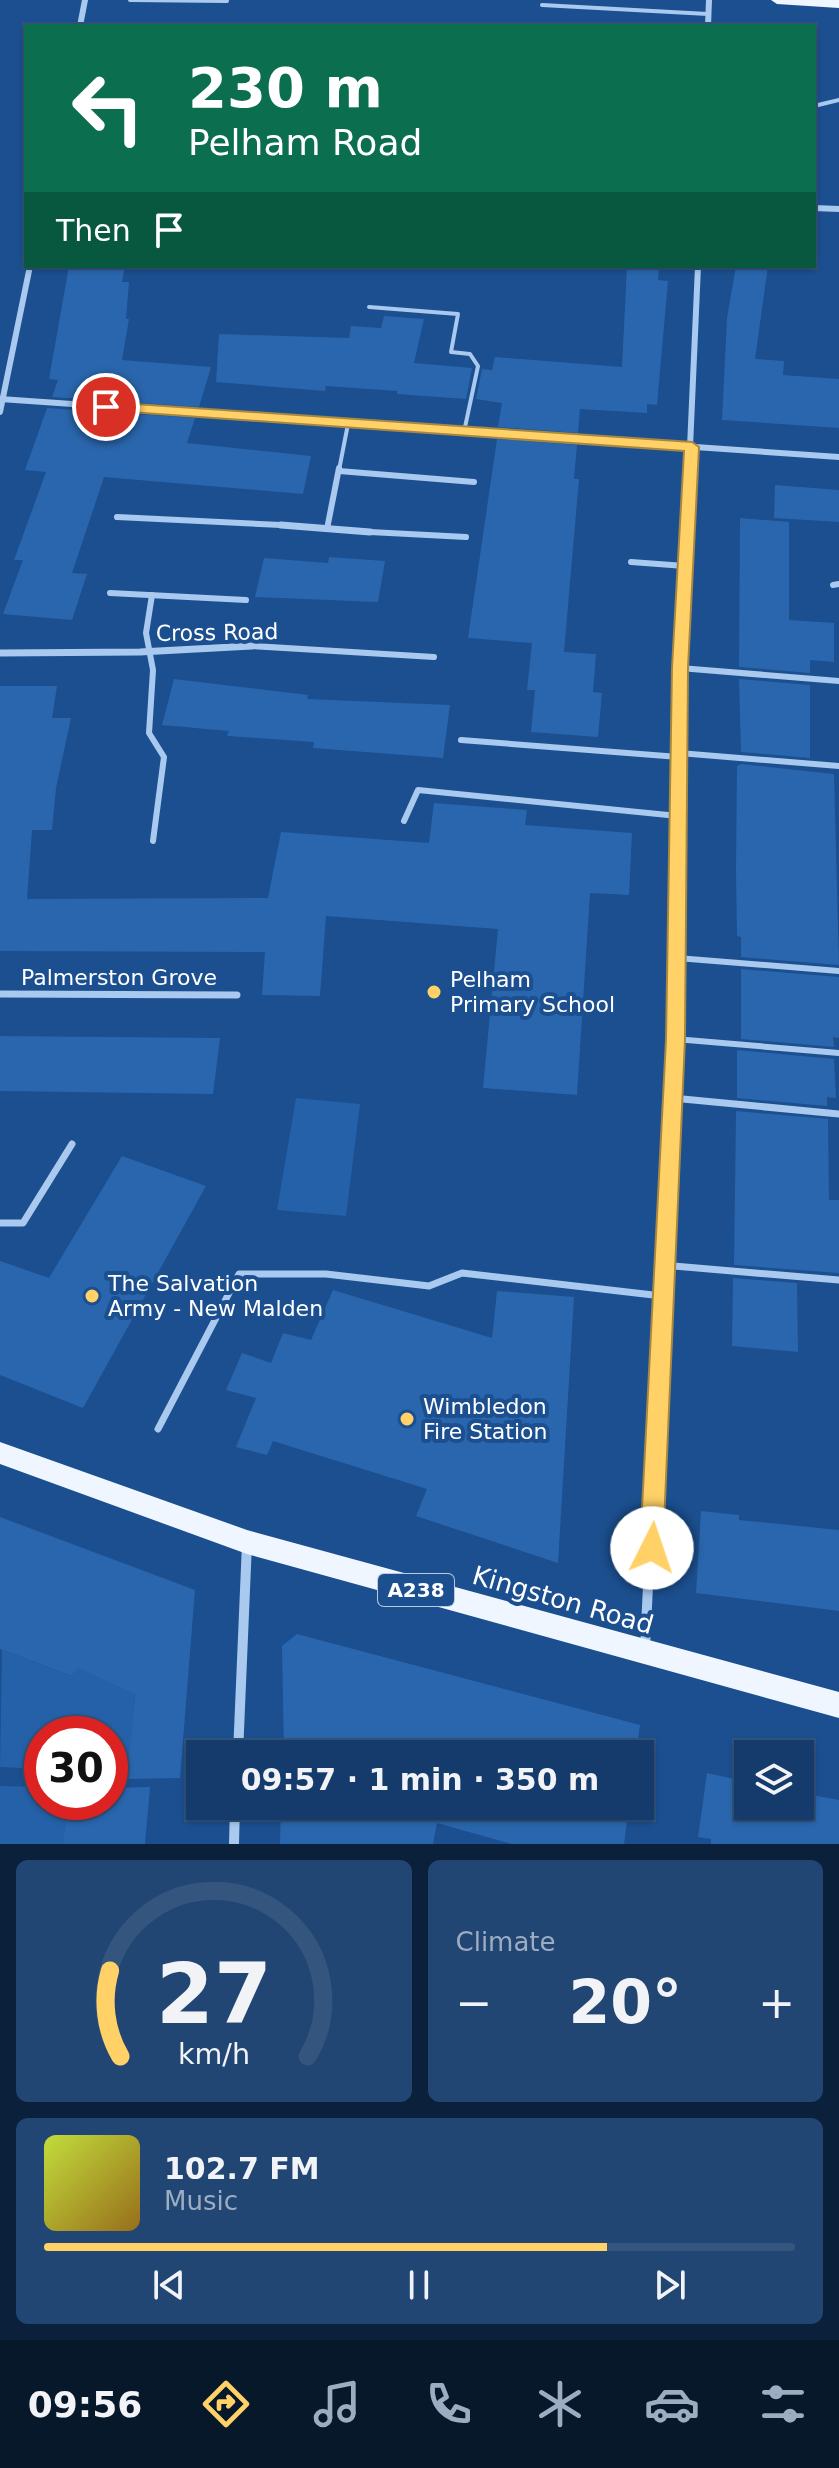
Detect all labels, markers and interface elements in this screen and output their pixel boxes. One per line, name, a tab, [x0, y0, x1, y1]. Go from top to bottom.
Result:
text: 230 m	[188, 55, 383, 120]
icon: left	[56, 56, 160, 160]
text: Pelham Road	[188, 122, 422, 163]
icon: arrive	[147, 208, 191, 252]
text: Then	[56, 213, 131, 248]
pin	[72, 373, 140, 441]
icon: arrive	[84, 385, 128, 429]
street label: Cross Road	[156, 619, 278, 646]
street label: Palmerston Grove	[21, 965, 217, 990]
place label: Pelham Primary School	[450, 967, 615, 1017]
marker: Pelham Primary School	[425, 983, 443, 1001]
place label: The Salvation Army - New Malden	[107, 1271, 323, 1321]
marker: The Salvation Army - New Malden	[83, 1287, 101, 1305]
place label: Wimbledon Fire Station	[423, 1394, 547, 1444]
marker: Wimbledon Fire Station	[398, 1410, 416, 1428]
position arrow	[610, 1506, 694, 1590]
street label: Kingston Road	[469, 1560, 657, 1640]
road number: A238	[378, 1574, 454, 1606]
speed limit sign: 30	[24, 1716, 128, 1820]
map controls	[734, 1740, 814, 1820]
button: layers	[734, 1740, 814, 1820]
text: 09:57 · 1 min · 350 m	[241, 1762, 599, 1797]
text: Climate	[456, 1927, 556, 1957]
text: 27	[156, 1946, 272, 2043]
text: 20°	[569, 1967, 682, 2037]
text: −	[456, 1977, 492, 2028]
text: +	[758, 1977, 795, 2028]
text: km/h	[178, 2037, 250, 2071]
text: 102.7 FM	[164, 2151, 320, 2186]
text: Music	[164, 2186, 238, 2216]
icon: previous	[147, 2263, 191, 2307]
icon: pause	[397, 2263, 441, 2307]
icon: next	[648, 2263, 692, 2307]
icon: directions	[198, 2376, 254, 2432]
icon: music	[309, 2376, 365, 2432]
icon: phone	[421, 2376, 477, 2432]
icon: climate	[532, 2376, 588, 2432]
icon: car	[644, 2376, 700, 2432]
icon: filters	[755, 2376, 811, 2432]
text: 09:56	[28, 2384, 142, 2425]

